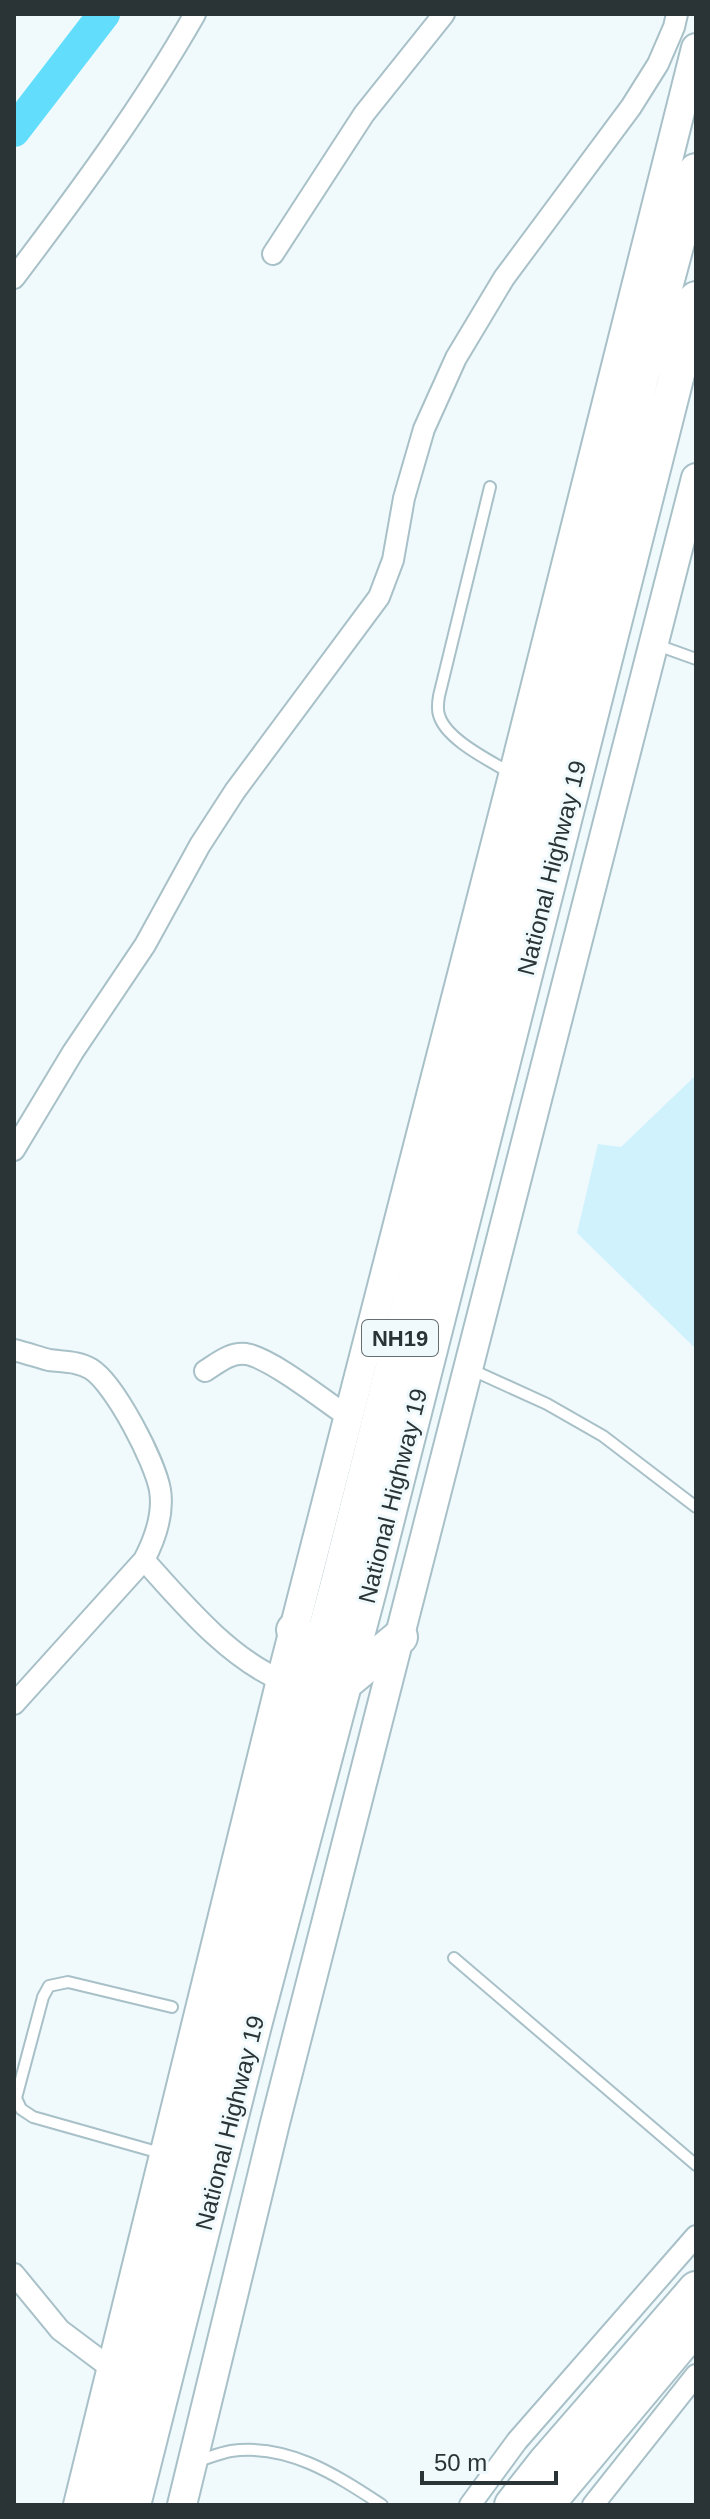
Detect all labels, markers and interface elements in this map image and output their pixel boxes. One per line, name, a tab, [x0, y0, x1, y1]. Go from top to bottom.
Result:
street label: National Highway 19	[512, 758, 591, 978]
road number: NH19	[362, 1320, 438, 1356]
street label: National Highway 19	[353, 1386, 432, 1606]
street label: National Highway 19	[190, 2013, 269, 2233]
scale bar	[422, 2435, 556, 2485]
text: 50 m	[434, 2449, 487, 2476]

